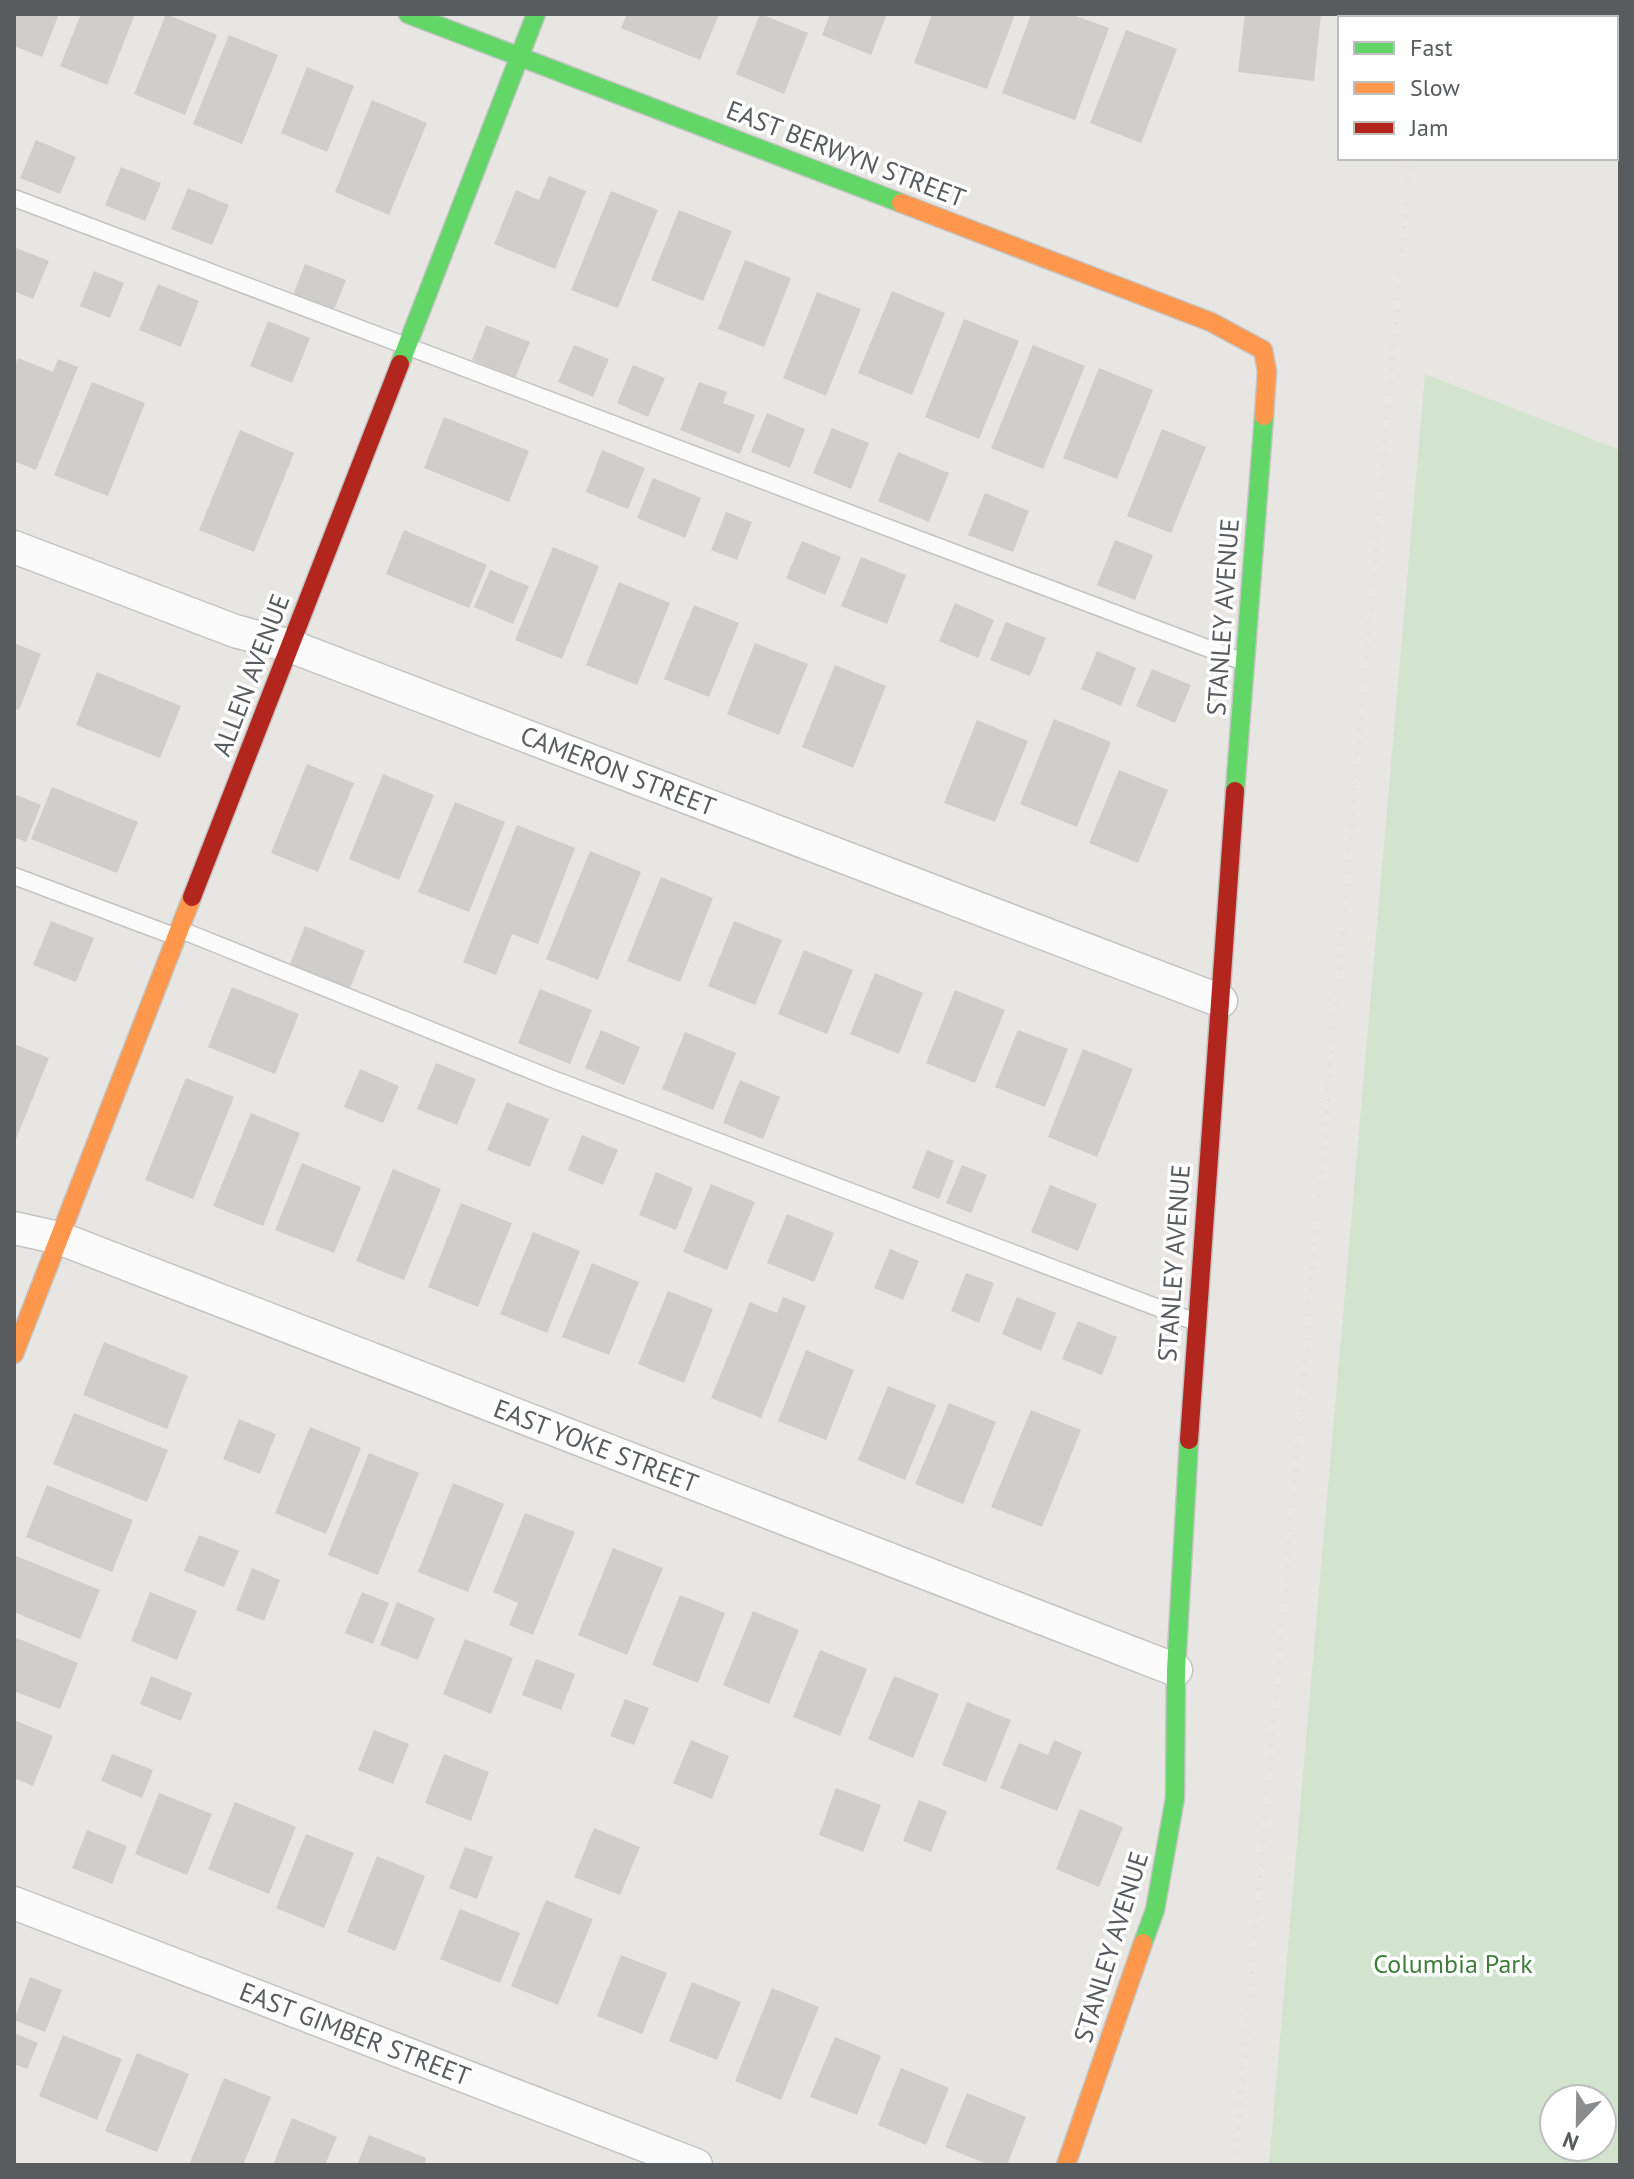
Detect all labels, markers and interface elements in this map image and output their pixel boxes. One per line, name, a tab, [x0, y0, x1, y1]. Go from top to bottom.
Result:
legend	[1338, 16, 1618, 160]
text: Fast	[1410, 32, 1453, 63]
text: Slow	[1410, 72, 1460, 103]
street label: EAST BERWYN STREET	[722, 93, 970, 214]
text: Jam	[1409, 112, 1448, 143]
street label: STANLEY AVENUE	[1199, 517, 1246, 717]
street label: ALLEN AVENUE	[205, 589, 297, 760]
street label: CAMERON STREET	[516, 718, 720, 823]
street label: STANLEY AVENUE	[1150, 1163, 1197, 1363]
street label: EAST YOKE STREET	[489, 1391, 703, 1500]
street label: STANLEY AVENUE	[1066, 1848, 1155, 2046]
park label: Columbia Park	[1373, 1947, 1533, 1980]
street label: EAST GIMBER STREET	[235, 1974, 475, 2093]
north arrow	[1538, 2083, 1618, 2163]
text: N	[1559, 2126, 1582, 2157]

